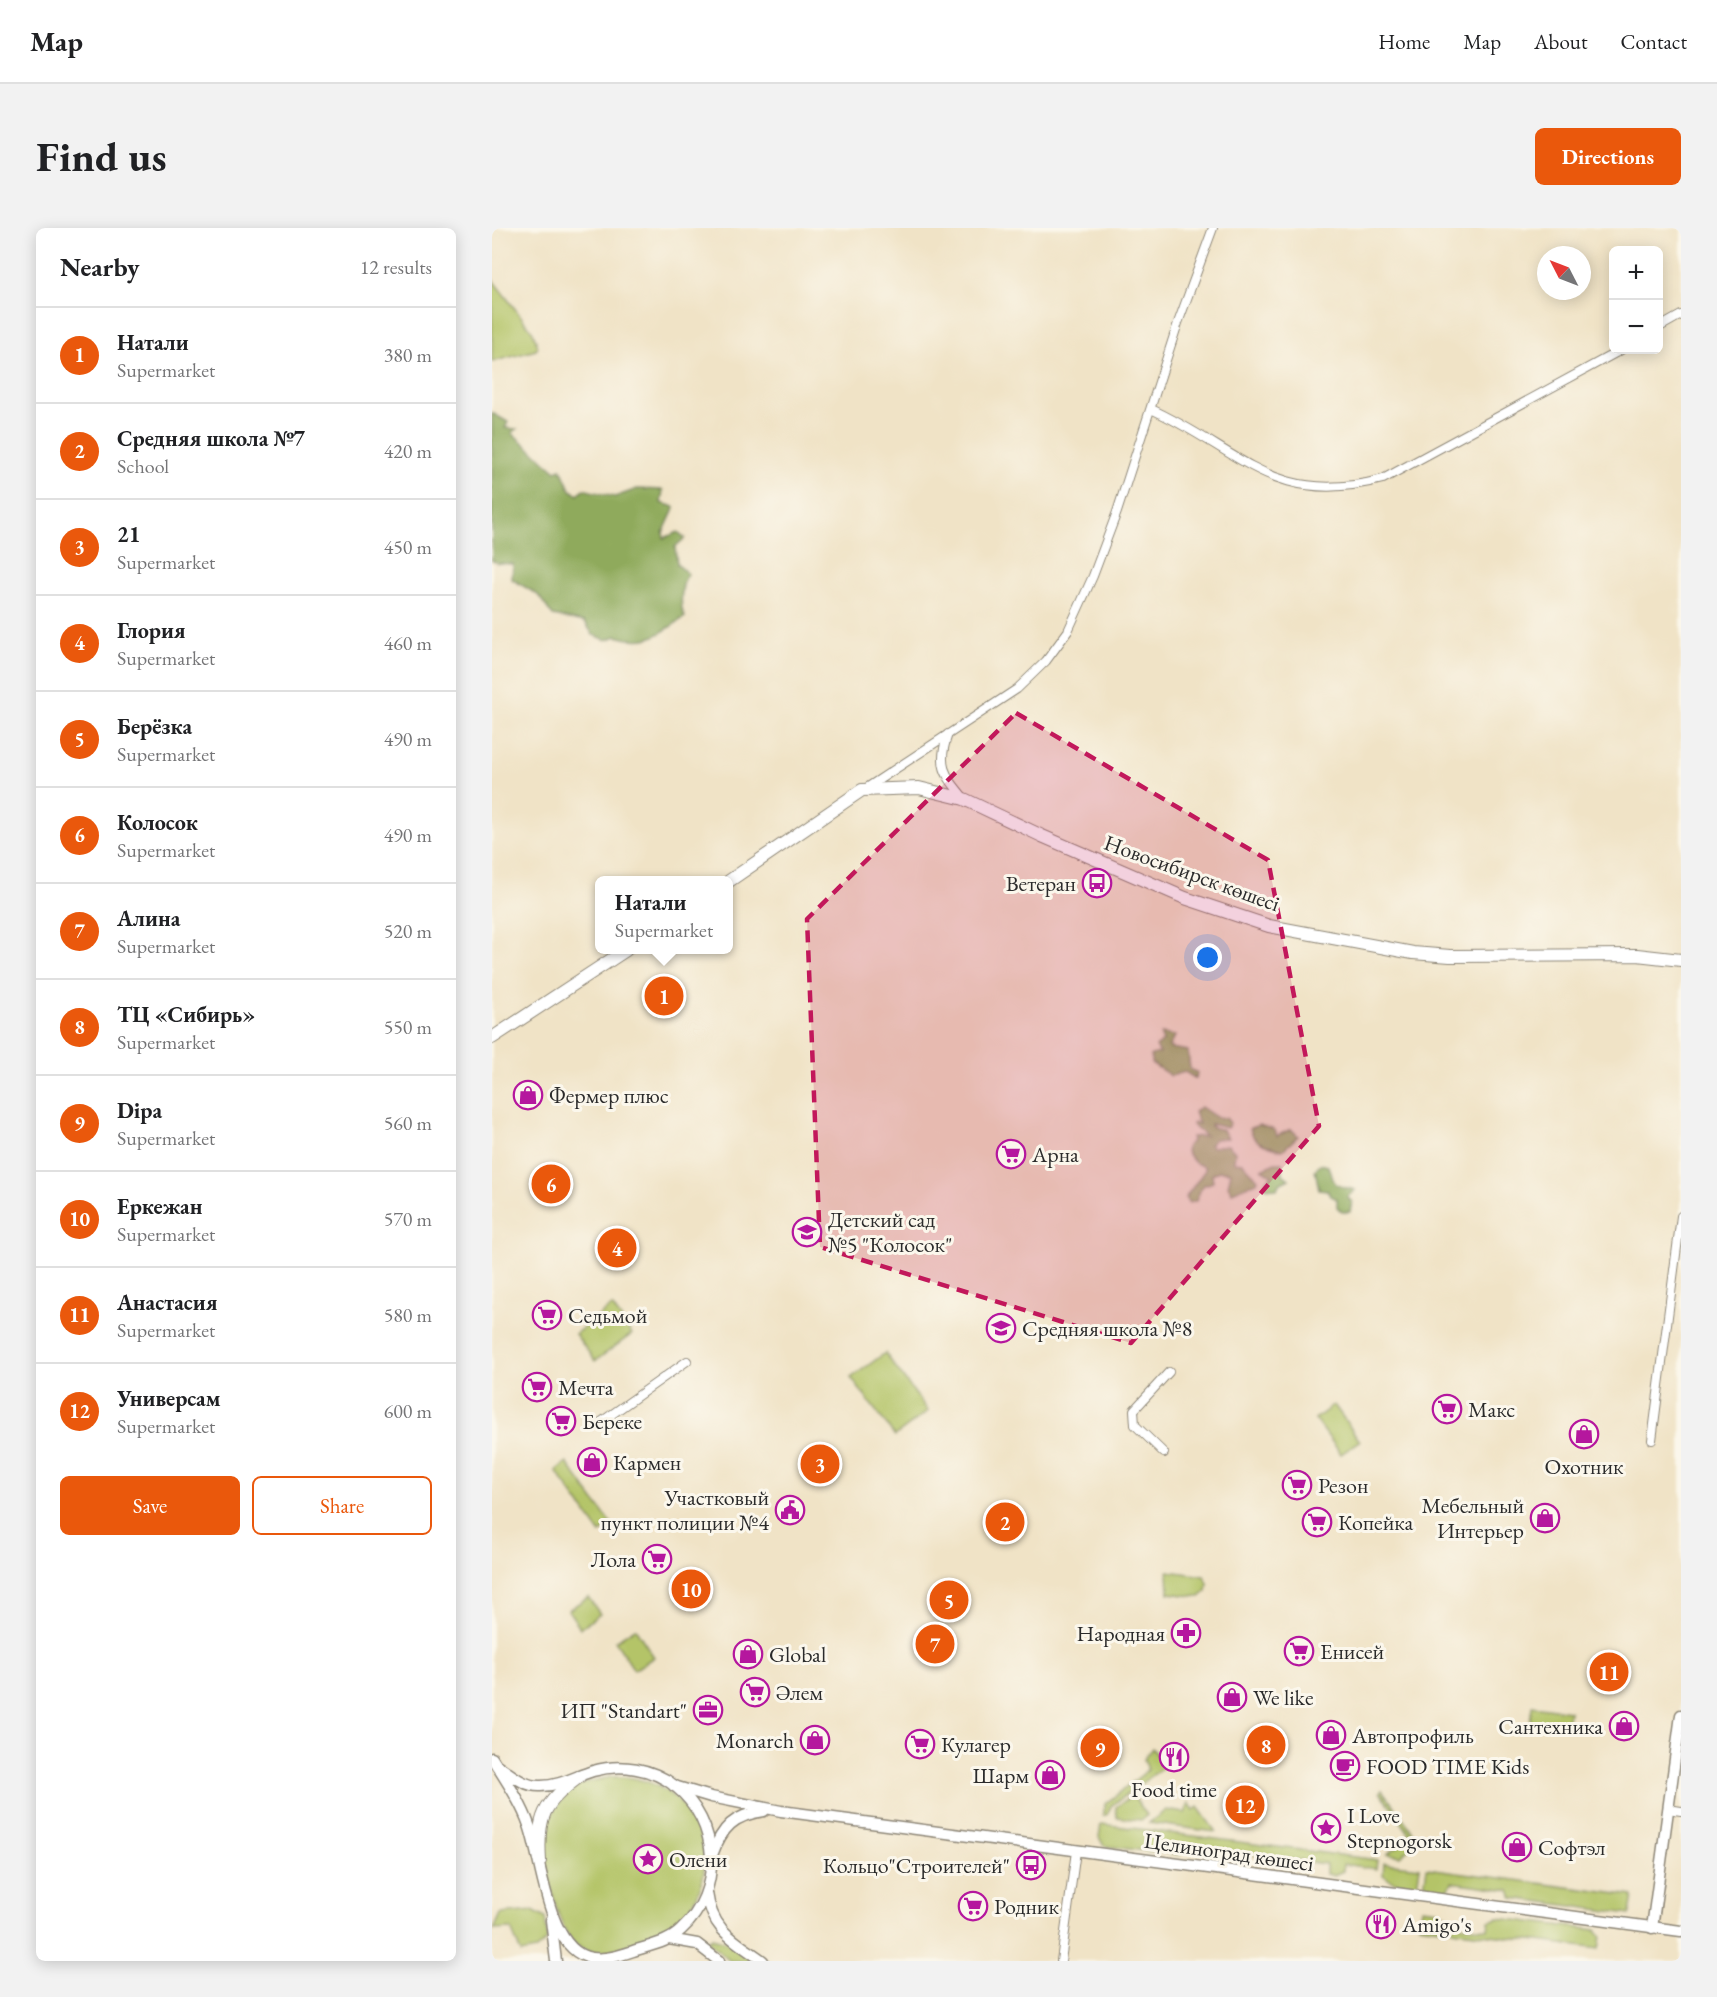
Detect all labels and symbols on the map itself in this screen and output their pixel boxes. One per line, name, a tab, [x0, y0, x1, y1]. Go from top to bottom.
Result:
north arrow	[1537, 246, 1591, 300]
street label: Новосибирск көшесі	[1100, 828, 1284, 918]
bus stop icon: Ветеран	[1081, 867, 1113, 899]
place label: Ветеран	[1006, 869, 1076, 898]
your location	[1193, 943, 1222, 972]
pin: 1	[644, 974, 684, 1018]
shop icon: Фермер плюс	[512, 1079, 544, 1111]
place label: Фермер плюс	[549, 1081, 669, 1110]
supermarket icon: Арна	[995, 1138, 1027, 1170]
place label: Арна	[1031, 1140, 1079, 1169]
pin: 6	[532, 1162, 570, 1206]
place label: Детский сад №5 "Колосок"	[828, 1205, 952, 1259]
school or university icon: Детский сад №5 "Колосок"	[791, 1216, 823, 1248]
pin: 4	[598, 1226, 636, 1270]
supermarket icon: Седьмой	[531, 1299, 563, 1331]
place label: Седьмой	[568, 1301, 648, 1330]
school or university icon: Средняя школа №8	[985, 1312, 1017, 1344]
place label: Средняя школа №8	[1022, 1314, 1192, 1343]
supermarket icon: Мечта	[521, 1371, 553, 1403]
place label: Мечта	[558, 1373, 614, 1402]
supermarket icon: Макс	[1431, 1393, 1463, 1425]
place label: Макс	[1468, 1395, 1515, 1424]
supermarket icon: Береке	[545, 1405, 577, 1437]
place label: Береке	[582, 1407, 643, 1436]
shop icon: Охотник	[1568, 1418, 1600, 1450]
pin: 3	[800, 1442, 840, 1486]
shop icon: Кармен	[576, 1446, 608, 1478]
place label: Кармен	[613, 1448, 681, 1477]
place label: Охотник	[1544, 1452, 1624, 1481]
supermarket icon: Резон	[1281, 1469, 1313, 1501]
place label: Резон	[1318, 1471, 1368, 1500]
place label: Участковый пункт полиции №4	[601, 1483, 769, 1537]
place label: Мебельный Интерьер	[1421, 1491, 1524, 1545]
public building icon: Участковый пункт полиции №4	[774, 1494, 806, 1526]
pin: 2	[986, 1500, 1024, 1544]
shop icon: Мебельный Интерьер	[1529, 1502, 1561, 1534]
supermarket icon: Копейка	[1301, 1506, 1333, 1538]
place label: Копейка	[1338, 1508, 1413, 1537]
supermarket icon: Лола	[641, 1543, 673, 1575]
place label: Лола	[591, 1545, 636, 1574]
pin: 10	[672, 1566, 710, 1612]
pin: 5	[930, 1578, 968, 1622]
pharmacy icon: Народная	[1170, 1617, 1202, 1649]
place label: Народная	[1077, 1619, 1165, 1648]
pin: 7	[916, 1622, 954, 1666]
supermarket icon: Енисей	[1283, 1635, 1315, 1667]
place label: Енисей	[1320, 1637, 1385, 1666]
shop icon: Global	[732, 1638, 764, 1670]
place label: Global	[769, 1640, 826, 1669]
pin: 11	[1590, 1650, 1628, 1694]
supermarket icon: Әлем	[739, 1676, 771, 1708]
place label: Әлем	[776, 1678, 823, 1707]
shop icon: We like	[1216, 1681, 1248, 1713]
place label: We like	[1253, 1683, 1314, 1712]
office icon: ИП "Standart"	[692, 1694, 724, 1726]
place label: ИП "Standart"	[560, 1696, 687, 1725]
shop icon: Сантехника	[1608, 1710, 1640, 1742]
place label: Сантехника	[1498, 1712, 1603, 1741]
shop icon: Автопрофиль	[1315, 1719, 1347, 1751]
place label: Автопрофиль	[1351, 1721, 1474, 1750]
pin: 8	[1246, 1722, 1286, 1768]
shop icon: Monarch	[799, 1724, 831, 1756]
place label: Monarch	[716, 1726, 794, 1755]
pin: 9	[1080, 1726, 1120, 1771]
supermarket icon: Кулагер	[904, 1728, 936, 1760]
place label: Кулагер	[941, 1730, 1011, 1759]
restaurant icon: Food time	[1158, 1741, 1190, 1773]
cafe icon: FOOD TIME Kids	[1329, 1750, 1361, 1782]
place label: FOOD TIME Kids	[1366, 1752, 1529, 1781]
shop icon: Шарм	[1034, 1759, 1066, 1791]
place label: Шарм	[973, 1761, 1029, 1790]
place label: Food time	[1131, 1775, 1217, 1804]
pin: 12	[1226, 1782, 1264, 1828]
place label: I Love Stepnogorsk	[1347, 1801, 1453, 1855]
place icon: I Love Stepnogorsk	[1310, 1812, 1342, 1844]
street label: Целиноград көшесі	[1142, 1826, 1316, 1878]
shop icon: Софтэл	[1501, 1831, 1533, 1863]
place label: Софтэл	[1538, 1833, 1606, 1862]
place icon: Олени	[632, 1843, 664, 1875]
place label: Олени	[669, 1845, 728, 1874]
bus stop icon: Кольцо"Строителей"	[1015, 1849, 1047, 1881]
place label: Кольцо"Строителей"	[823, 1851, 1010, 1880]
supermarket icon: Родник	[957, 1890, 989, 1922]
place label: Родник	[994, 1892, 1059, 1921]
restaurant icon: Amigo's	[1365, 1908, 1397, 1940]
place label: Amigo's	[1401, 1910, 1472, 1939]

